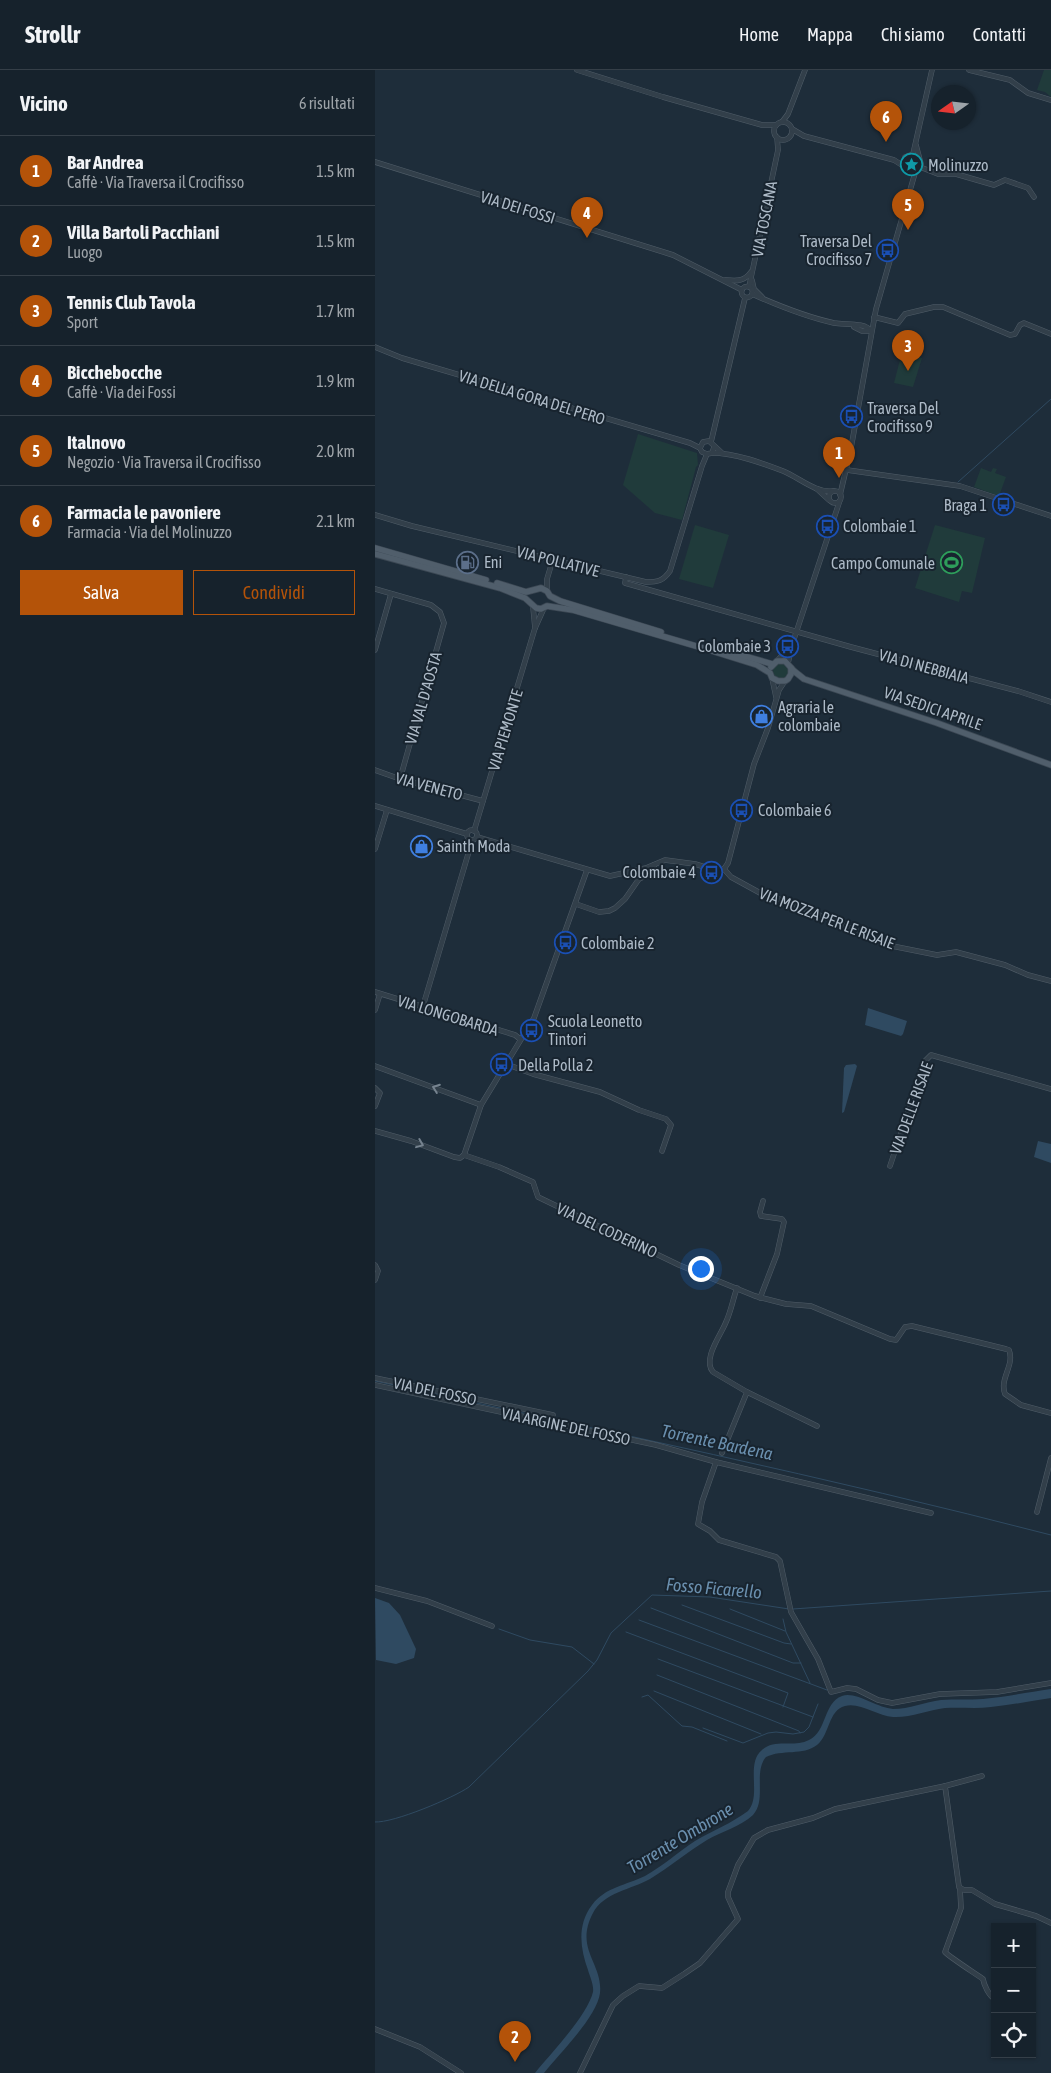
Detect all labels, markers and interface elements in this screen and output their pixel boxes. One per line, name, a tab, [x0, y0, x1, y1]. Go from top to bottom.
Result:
text: Strollr	[25, 21, 80, 48]
text: Home	[739, 24, 779, 45]
text: Mappa	[807, 24, 853, 45]
text: Chi siamo	[881, 24, 945, 45]
text: Contatti	[973, 24, 1026, 45]
north arrow	[931, 85, 976, 130]
text: Vicino	[20, 91, 68, 115]
text: 6 risultati	[299, 94, 355, 112]
pin: 6	[870, 101, 902, 142]
text: Bar Andrea	[67, 151, 144, 173]
place icon: Molinuzzo	[900, 153, 924, 177]
place label: Molinuzzo	[928, 156, 989, 174]
text: 1	[32, 162, 40, 180]
text: 1.5 km	[316, 162, 355, 180]
text: Caffè · Via Traversa il Crocifisso	[67, 173, 244, 191]
street label: VIA TOSCANA	[748, 179, 780, 259]
street label: VIA DEI FOSSI	[478, 187, 558, 227]
pin: 5	[892, 189, 924, 230]
pin: 4	[571, 197, 603, 238]
text: Villa Bartoli Pacchiani	[67, 221, 220, 243]
text: 2	[32, 232, 40, 250]
text: 1.5 km	[316, 232, 355, 250]
place label: Traversa Del Crocifisso 7	[800, 232, 873, 268]
bus stop icon: Traversa Del Crocifisso 7	[876, 238, 900, 262]
text: Luogo	[67, 243, 103, 261]
text: Tennis Club Tavola	[67, 291, 196, 313]
text: 3	[32, 302, 40, 320]
text: 1.7 km	[316, 302, 355, 320]
text: Sport	[67, 313, 98, 331]
pin: 3	[892, 330, 924, 371]
text: Bicchebocche	[67, 361, 162, 383]
street label: VIA DELLA GORA DEL PERO	[457, 366, 607, 428]
text: 4	[32, 372, 40, 390]
text: 1.9 km	[316, 372, 355, 390]
text: Caffè · Via dei Fossi	[67, 383, 176, 401]
place label: Traversa Del Crocifisso 9	[867, 399, 940, 435]
bus stop icon: Traversa Del Crocifisso 9	[839, 405, 863, 429]
text: Italnovo	[67, 431, 126, 453]
pin: 1	[823, 437, 855, 478]
text: 5	[32, 442, 40, 460]
text: 2.0 km	[316, 442, 355, 460]
text: Negozio · Via Traversa il Crocifisso	[67, 453, 261, 471]
bus stop icon: Braga 1	[991, 493, 1015, 517]
place label: Braga 1	[944, 496, 987, 515]
text: Farmacia le pavoniere	[67, 501, 221, 523]
text: 6	[32, 512, 40, 530]
text: 2.1 km	[316, 512, 355, 530]
bus stop icon: Colombaie 1	[815, 514, 839, 538]
place label: Colombaie 1	[843, 517, 917, 535]
text: Farmacia · Via del Molinuzzo	[67, 523, 232, 541]
street label: VIA POLLATIVE	[515, 542, 601, 580]
fuel station icon: Eni	[456, 550, 480, 574]
sports icon: Campo Comunale	[939, 551, 963, 575]
place label: Eni	[484, 553, 502, 571]
place label: Campo Comunale	[831, 554, 935, 573]
button: Salva	[20, 570, 183, 615]
button: Condividi	[193, 570, 355, 615]
bus stop icon: Colombaie 3	[775, 634, 799, 658]
place label: Colombaie 3	[697, 637, 771, 655]
street label: VIA DI NEBBIAIA	[877, 645, 971, 687]
street label: VIA VAL D'AOSTA	[401, 650, 445, 746]
street label: VIA SEDICI APRILE	[881, 683, 985, 733]
street label: VIA PIEMONTE	[484, 687, 526, 773]
place label: Agraria le colombaie	[778, 698, 841, 734]
shop icon: Agraria le colombaie	[750, 704, 774, 728]
street label: VIA VENETO	[393, 768, 465, 804]
bus stop icon: Colombaie 6	[730, 798, 754, 822]
place label: Colombaie 6	[758, 801, 832, 819]
shop icon: Sainth Moda	[409, 834, 433, 858]
place label: Sainth Moda	[437, 837, 510, 855]
bus stop icon: Colombaie 4	[700, 860, 724, 884]
place label: Colombaie 4	[622, 863, 696, 881]
street label: VIA MOZZA PER LE RISAIE	[757, 884, 897, 952]
bus stop icon: Colombaie 2	[553, 931, 577, 955]
place label: Colombaie 2	[581, 934, 655, 952]
street label: VIA LONGOBARDA	[395, 991, 501, 1039]
place label: Scuola Leonetto Tintori	[548, 1012, 642, 1048]
bus stop icon: Scuola Leonetto Tintori	[520, 1018, 544, 1042]
bus stop icon: Della Polla 2	[490, 1053, 514, 1077]
place label: Della Polla 2	[518, 1056, 593, 1074]
street label: VIA DELLE RISAIE	[886, 1059, 936, 1156]
one-way arrow	[432, 1084, 440, 1094]
one-way arrow	[415, 1138, 424, 1149]
street label: VIA DEL CODERINO	[554, 1199, 660, 1261]
your location	[688, 1256, 714, 1282]
street label: VIA DEL FOSSO	[392, 1373, 478, 1409]
street label: VIA ARGINE DEL FOSSO	[500, 1404, 632, 1448]
water label: Torrente Bardena	[659, 1420, 775, 1464]
water label: Fosso Ficarello	[665, 1573, 763, 1603]
water label: Torrente Ombrone	[623, 1798, 737, 1878]
map controls	[991, 1923, 1036, 2058]
button: +	[991, 1923, 1036, 1968]
button: −	[991, 1968, 1036, 2013]
button: locate	[991, 2013, 1036, 2058]
pin: 2	[499, 2021, 531, 2062]

